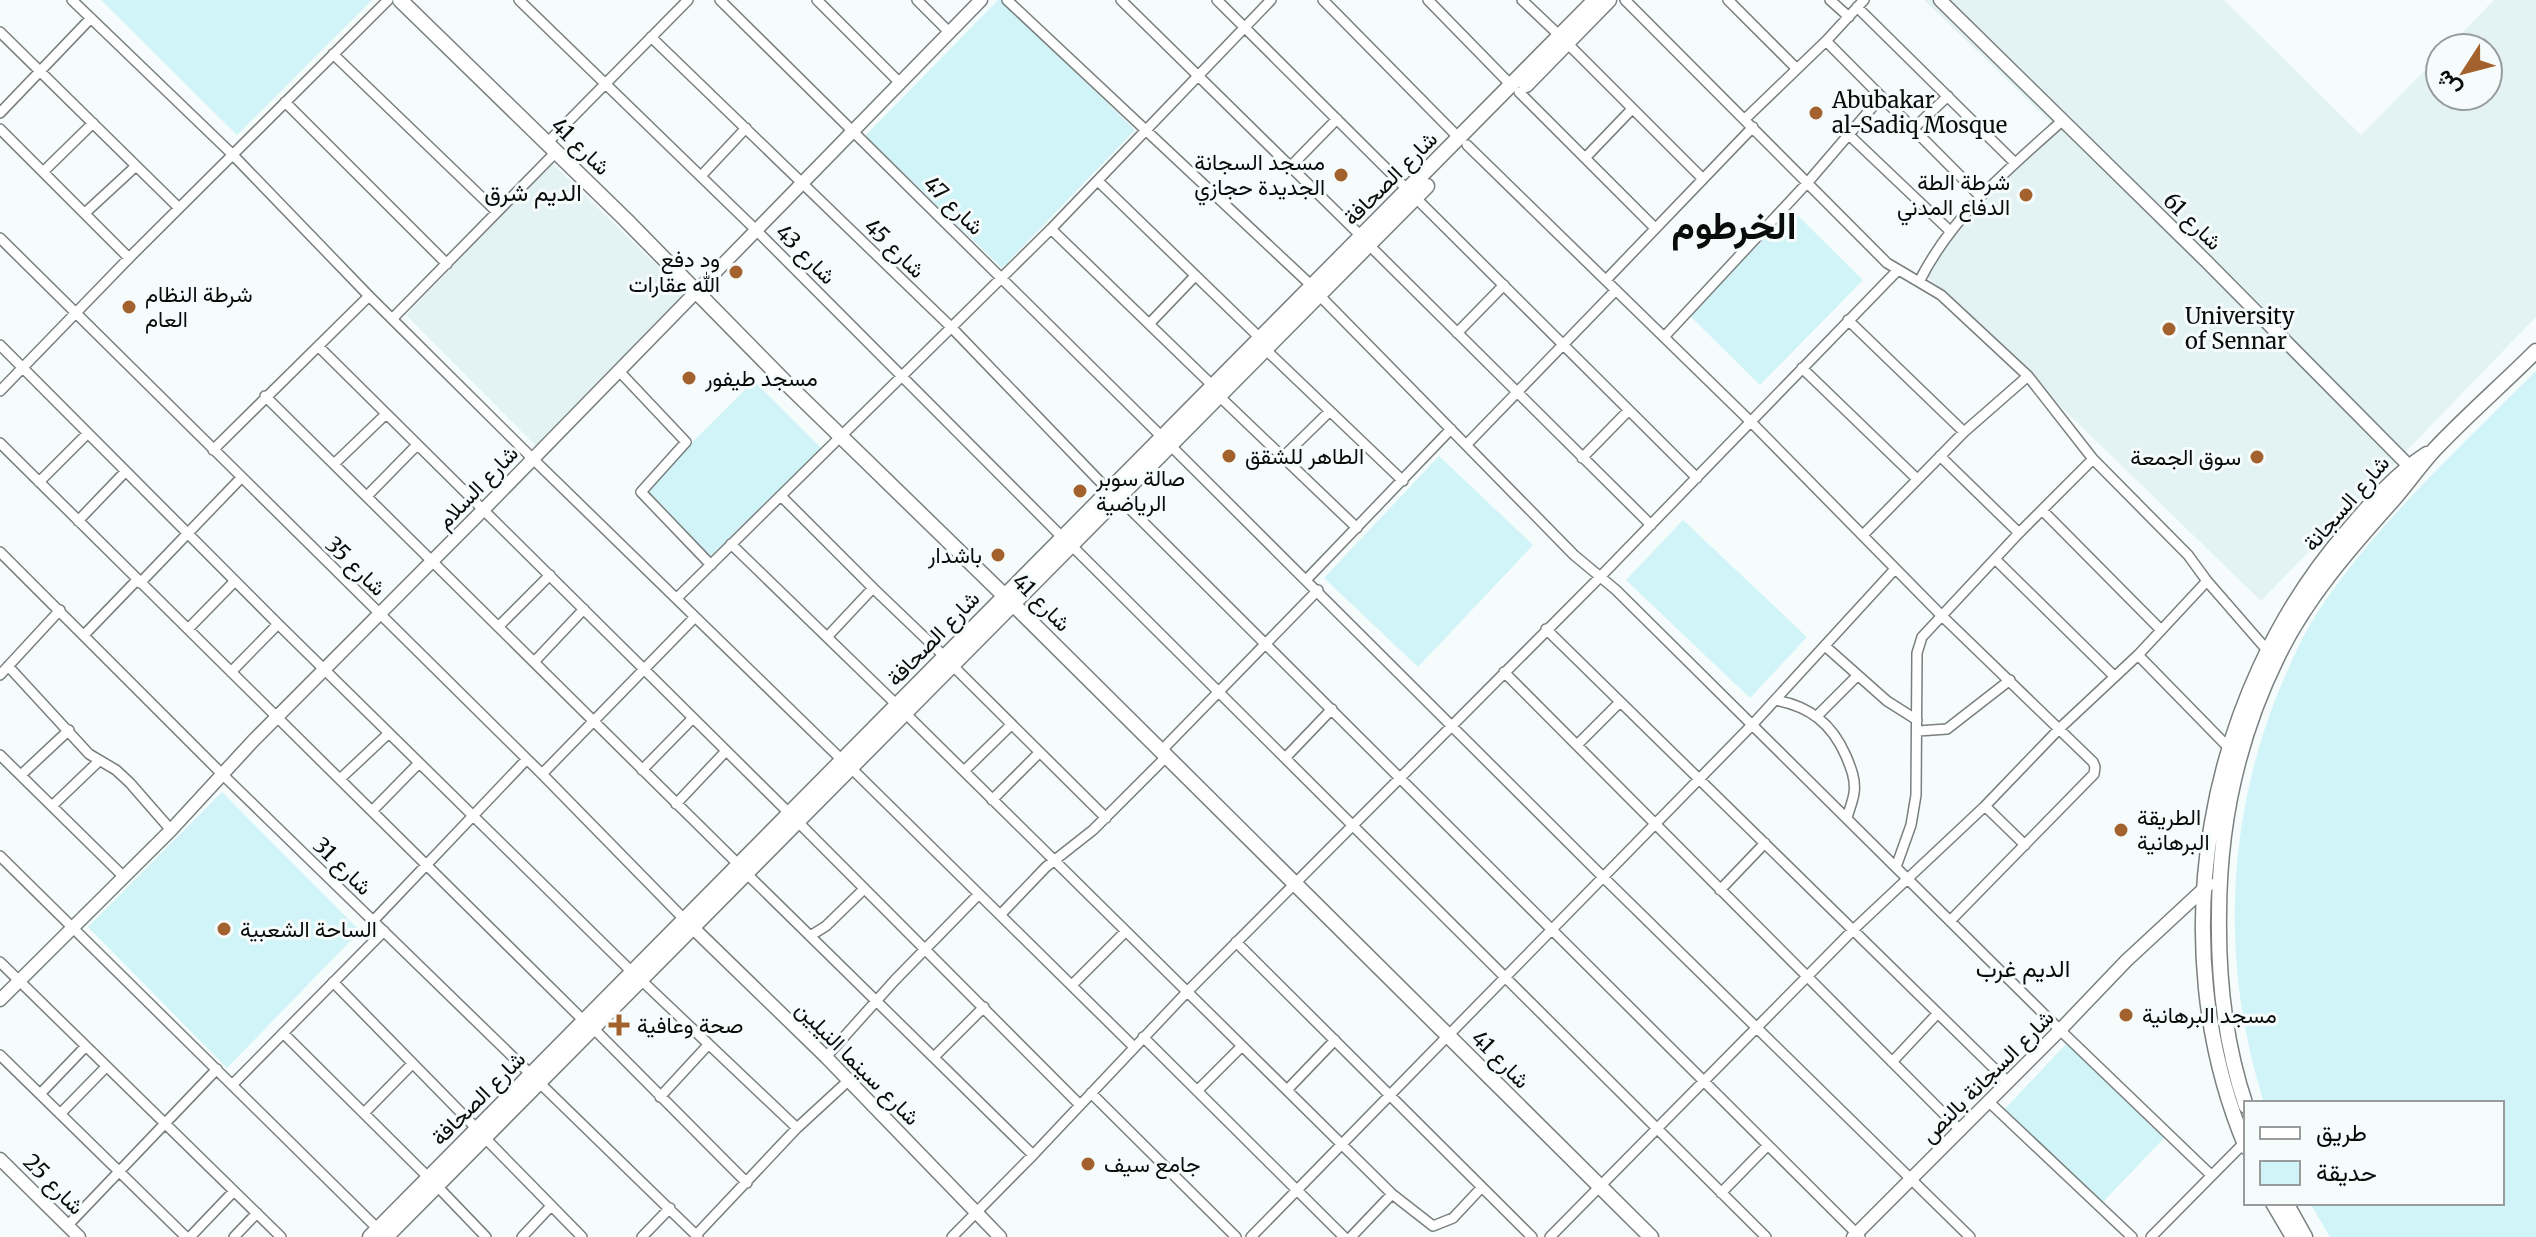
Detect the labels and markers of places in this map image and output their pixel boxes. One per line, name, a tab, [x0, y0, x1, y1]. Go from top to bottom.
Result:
place label: Abubakar al-Sadiq Mosque	[1831, 86, 2007, 139]
marker: Abubakar al-Sadiq Mosque	[1807, 104, 1825, 122]
place label: مسجد السجانة الجديدة حجازي	[1194, 148, 1325, 206]
marker: مسجد السجانة الجديدة حجازي	[1332, 166, 1350, 184]
place label: شرطة الطة الدفاع المدني	[1897, 168, 2010, 226]
marker: شرطة الطة الدفاع المدني	[2017, 186, 2035, 204]
place label: ود دفع الله عقارات	[629, 245, 720, 298]
marker: ود دفع الله عقارات	[727, 263, 745, 281]
place label: شرطة النظام العام	[145, 280, 253, 334]
marker: شرطة النظام العام	[120, 298, 138, 316]
place label: University of Sennar	[2185, 302, 2295, 355]
marker: University of Sennar	[2160, 320, 2178, 338]
place label: مسجد طيفور	[704, 364, 818, 392]
marker: مسجد طيفور	[680, 369, 698, 387]
place label: الطاهر للشقق	[1245, 442, 1364, 470]
place label: سوق الجمعة	[2130, 443, 2241, 471]
marker: الطاهر للشقق	[1220, 447, 1238, 465]
marker: سوق الجمعة	[2248, 448, 2266, 466]
place label: صالة سوبر الرياضية	[1095, 464, 1185, 517]
marker: صالة سوبر الرياضية	[1071, 482, 1089, 500]
place label: باشدار	[927, 541, 982, 569]
marker: باشدار	[989, 546, 1007, 564]
place label: الطريقة البرهانية	[2137, 803, 2210, 856]
marker: الطريقة البرهانية	[2112, 821, 2130, 839]
place label: الساحة الشعبية	[240, 915, 377, 943]
marker: الساحة الشعبية	[215, 920, 233, 938]
place label: مسجد البرهانية	[2142, 1001, 2277, 1029]
marker: مسجد البرهانية	[2117, 1006, 2135, 1024]
place label: صحة وعافية	[637, 1011, 743, 1039]
marker: صحة وعافية	[608, 1014, 630, 1036]
place label: جامع سيف	[1104, 1150, 1200, 1179]
marker: جامع سيف	[1079, 1155, 1097, 1173]

